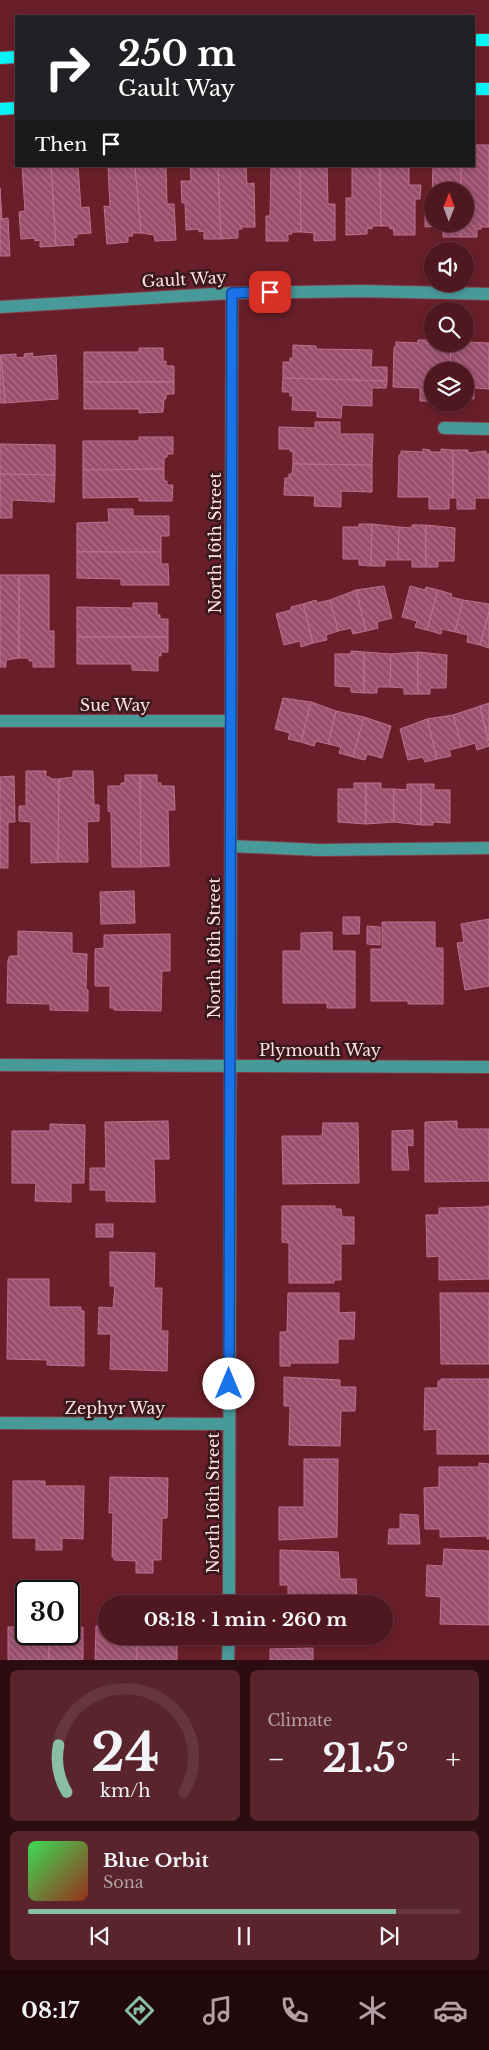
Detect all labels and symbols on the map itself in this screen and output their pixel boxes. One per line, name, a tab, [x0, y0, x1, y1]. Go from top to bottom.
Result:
north arrow	[424, 182, 474, 232]
street label: Gault Way	[141, 267, 228, 291]
pin	[249, 271, 291, 313]
street label: North 16th Street	[205, 473, 225, 613]
street label: Sue Way	[80, 695, 151, 715]
street label: North 16th Street	[204, 878, 224, 1018]
street label: Plymouth Way	[259, 1040, 382, 1060]
position arrow	[202, 1357, 254, 1409]
street label: Zephyr Way	[65, 1398, 166, 1418]
street label: North 16th Street	[203, 1433, 223, 1573]
speed limit sign: 30	[15, 1580, 80, 1645]

